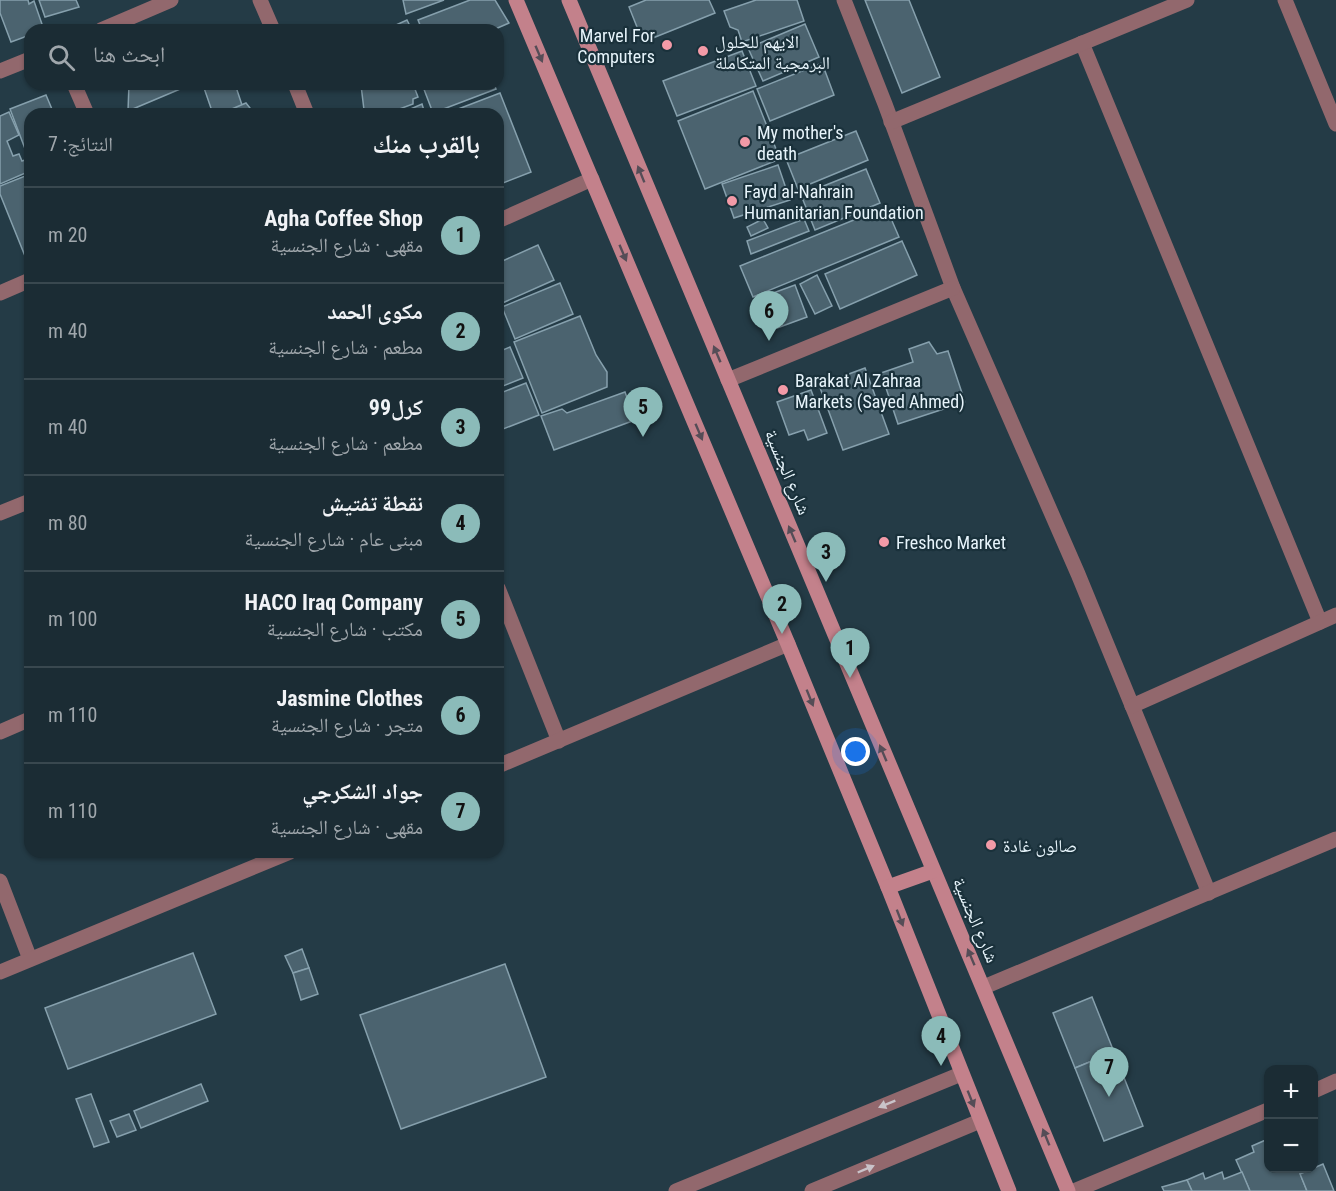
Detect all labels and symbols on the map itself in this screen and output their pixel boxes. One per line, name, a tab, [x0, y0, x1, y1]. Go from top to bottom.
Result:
place label: Marvel For Computers	[577, 25, 656, 67]
place label: الايهم للحلول البرمجية المتكاملة	[715, 31, 830, 73]
marker: Marvel For Computers	[660, 38, 674, 52]
marker: الايهم للحلول البرمجية المتكاملة	[696, 44, 710, 58]
one-way arrow	[534, 45, 544, 63]
place label: My mother's death	[757, 122, 844, 164]
marker: My mother's death	[738, 135, 752, 149]
one-way arrow	[636, 165, 646, 183]
place label: Fayd al-Nahrain Humanitarian Foundation	[744, 181, 924, 223]
marker: Fayd al-Nahrain Humanitarian Foundation	[725, 194, 739, 208]
one-way arrow	[619, 244, 628, 261]
pin: 6	[750, 292, 788, 341]
one-way arrow	[712, 344, 722, 362]
place label: Barakat Al Zahraa Markets (Sayed Ahmed)	[795, 370, 965, 413]
marker: Barakat Al Zahraa Markets (Sayed Ahmed)	[776, 383, 790, 397]
pin: 5	[624, 388, 662, 437]
one-way arrow	[694, 424, 704, 442]
street label: شارع الجنسية	[760, 426, 815, 518]
one-way arrow	[787, 524, 797, 542]
pin: 3	[806, 532, 846, 582]
place label: Freshco Market	[896, 532, 1006, 553]
marker: Freshco Market	[877, 535, 891, 549]
pin: 2	[762, 584, 802, 634]
pin: 1	[830, 628, 870, 678]
one-way arrow	[805, 690, 815, 708]
your location	[841, 737, 870, 766]
one-way arrow	[878, 743, 888, 761]
place label: صالون غادة	[1003, 835, 1077, 857]
marker: صالون غادة	[984, 838, 998, 852]
street label: شارع الجنسية	[948, 874, 1003, 966]
one-way arrow	[895, 909, 905, 927]
one-way arrow	[966, 948, 975, 966]
pin: 4	[922, 1016, 960, 1066]
pin: 7	[1090, 1048, 1128, 1097]
one-way arrow	[966, 1091, 976, 1109]
one-way arrow	[878, 1100, 896, 1109]
one-way arrow	[1041, 1128, 1050, 1146]
one-way arrow	[857, 1164, 875, 1174]

